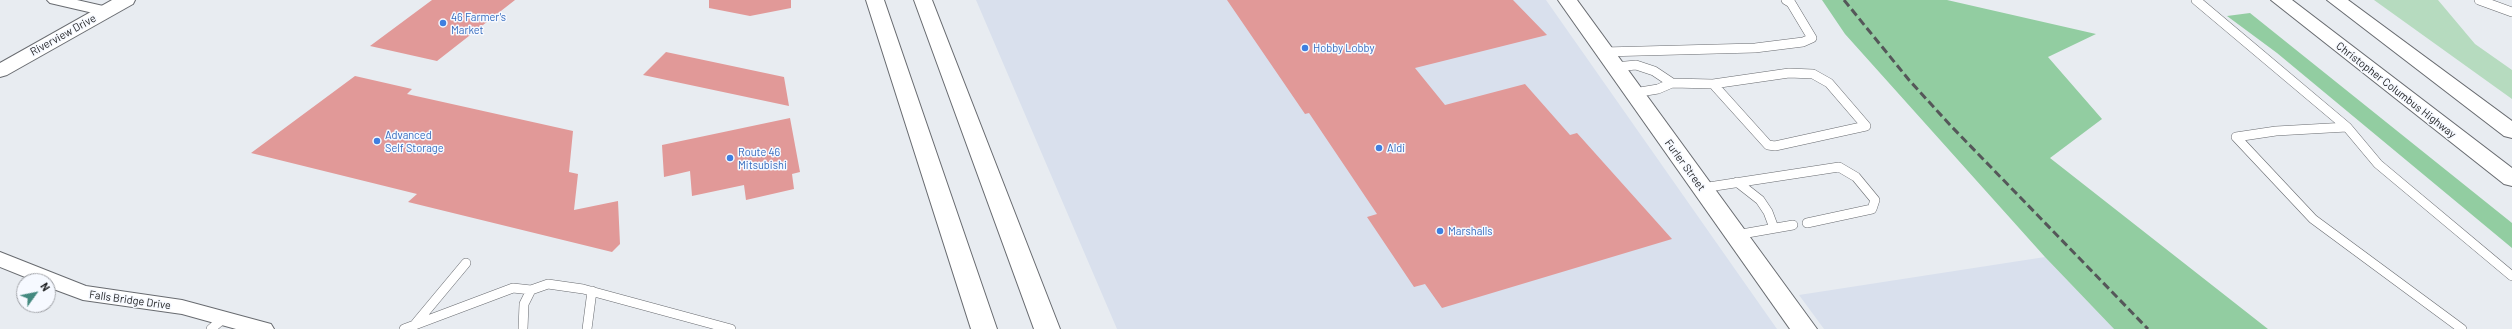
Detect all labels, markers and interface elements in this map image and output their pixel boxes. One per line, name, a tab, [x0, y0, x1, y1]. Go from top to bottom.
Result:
place label: 46 Farmer's Market	[451, 10, 506, 36]
street label: Riverview Drive	[28, 11, 98, 59]
marker: 46 Farmer's Market	[438, 18, 448, 28]
street label: Christopher Columbus Highway	[2334, 39, 2458, 141]
place label: Hobby Lobby	[1313, 41, 1375, 55]
marker: Hobby Lobby	[1300, 43, 1310, 53]
place label: Advanced Self Storage	[385, 128, 444, 154]
marker: Advanced Self Storage	[372, 136, 382, 146]
street label: Furler Street	[1662, 137, 1708, 193]
place label: Aldi	[1387, 141, 1405, 155]
marker: Aldi	[1374, 143, 1384, 153]
place label: Route 46 Mitsubishi	[738, 145, 787, 171]
marker: Route 46 Mitsubishi	[725, 153, 735, 163]
place label: Marshalls	[1448, 224, 1493, 238]
marker: Marshalls	[1435, 226, 1445, 236]
north arrow	[16, 273, 56, 313]
text: N	[38, 280, 53, 293]
street label: Falls Bridge Drive	[88, 288, 172, 312]

